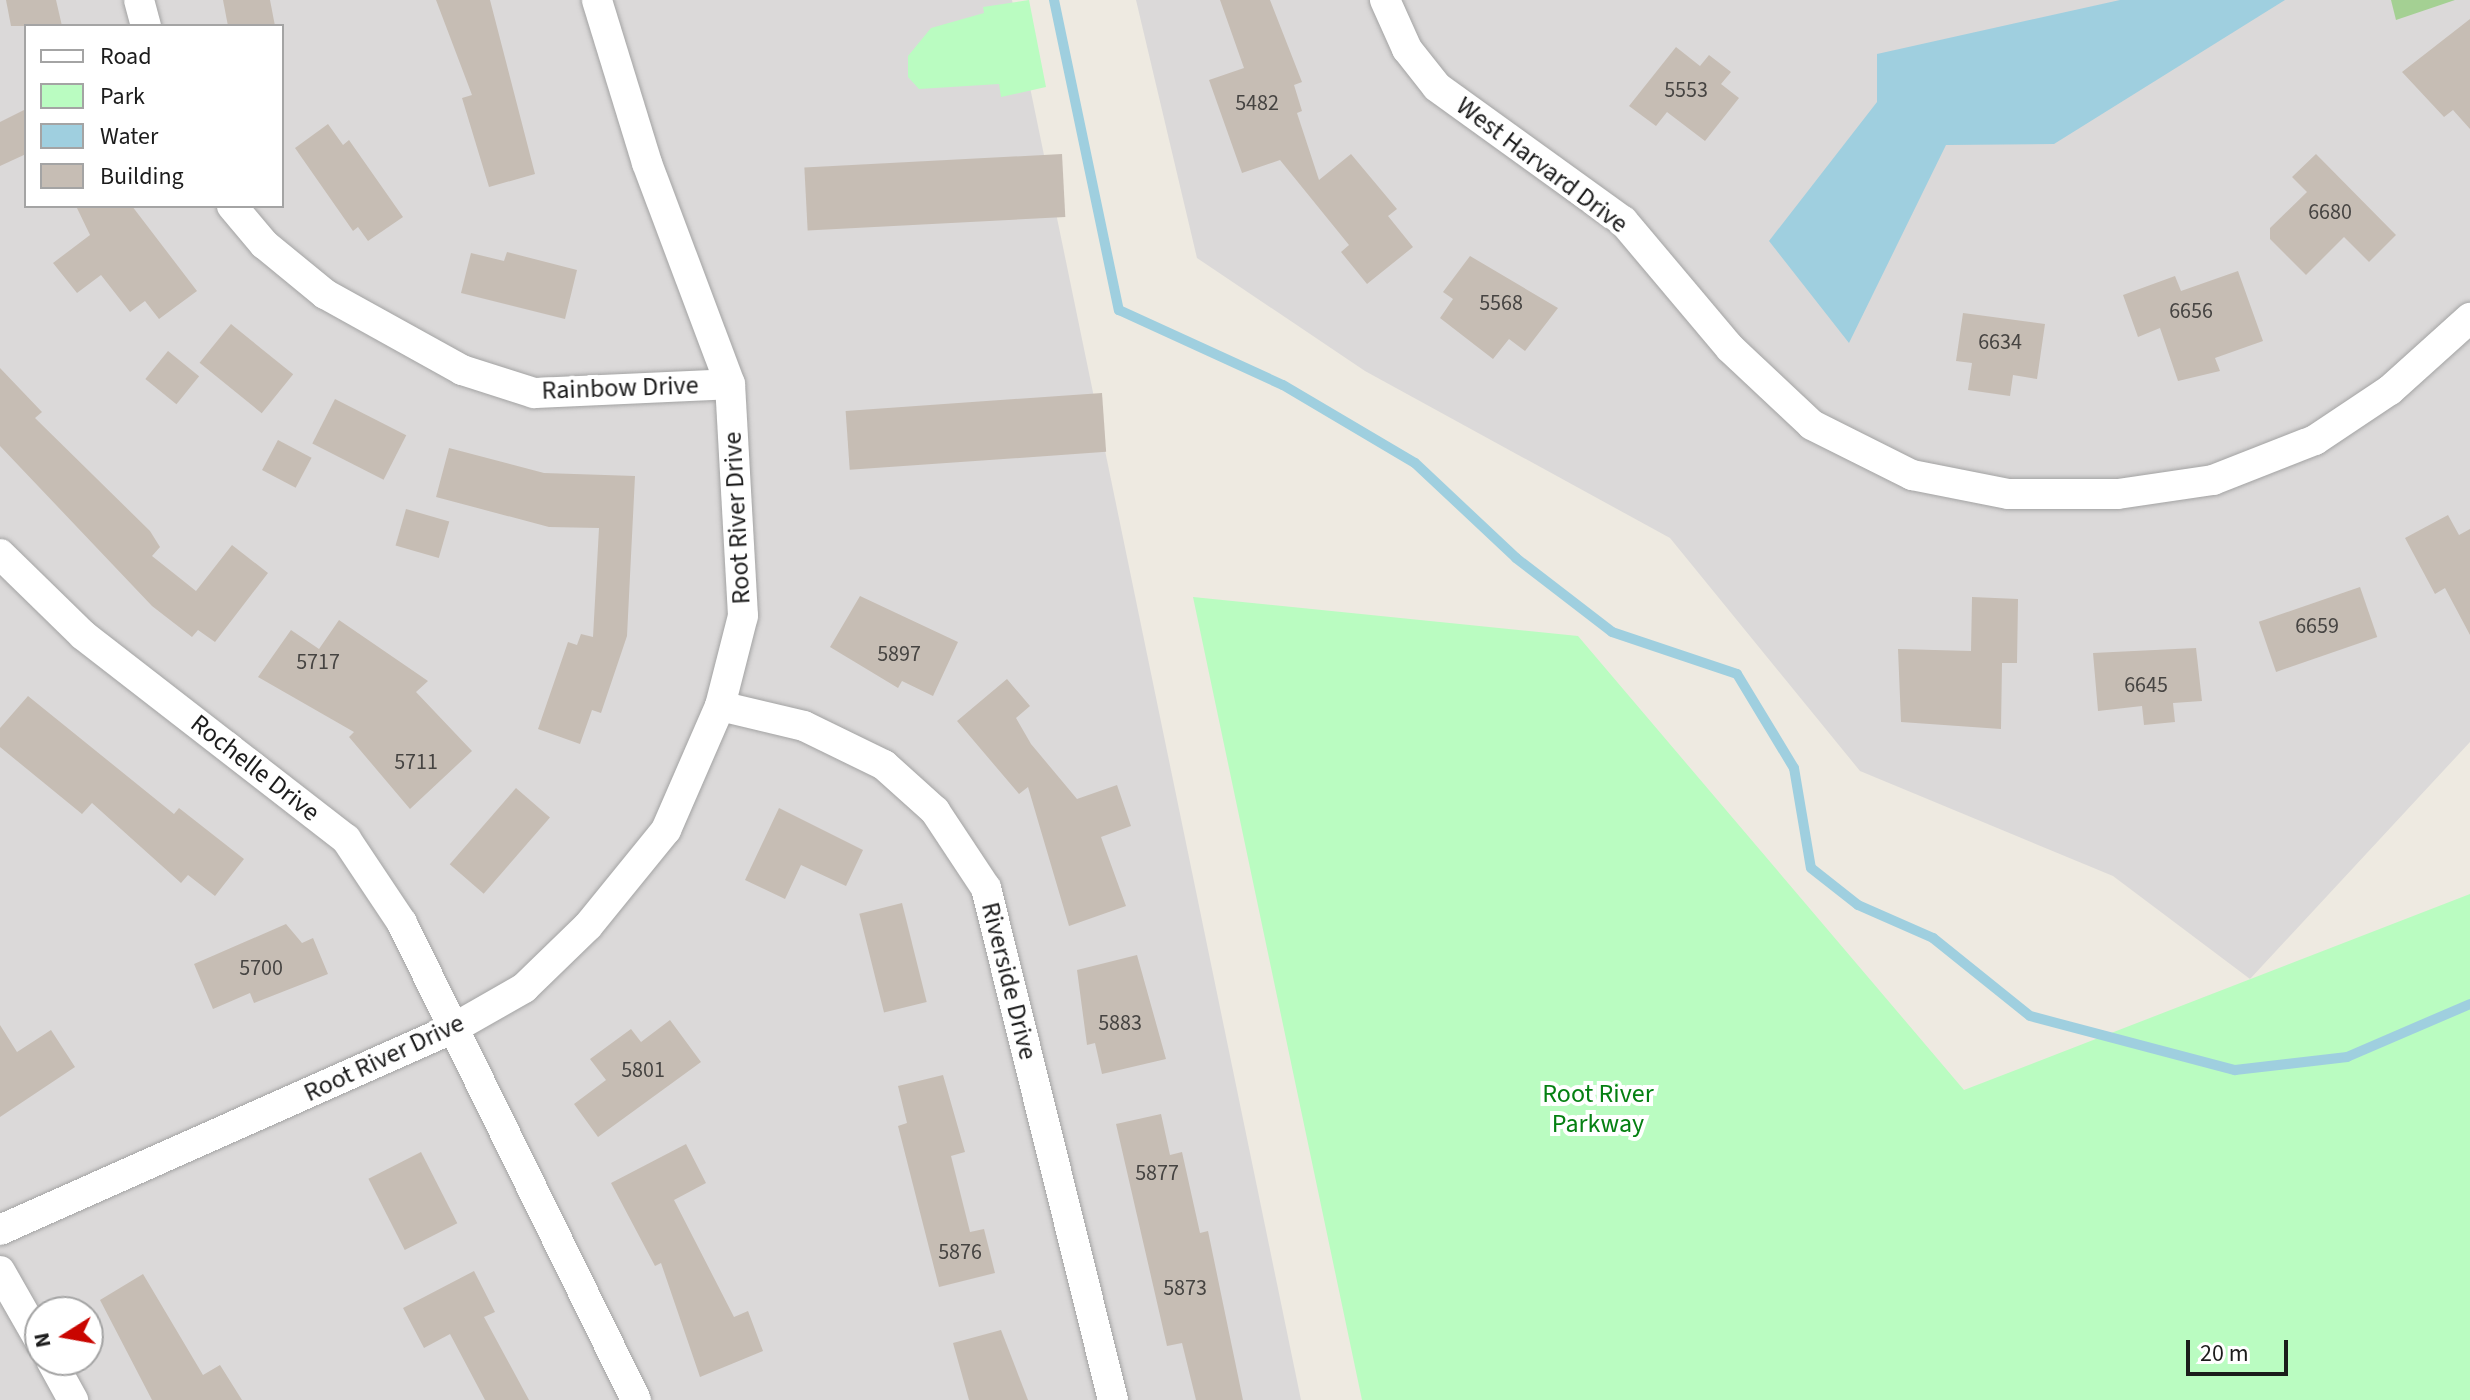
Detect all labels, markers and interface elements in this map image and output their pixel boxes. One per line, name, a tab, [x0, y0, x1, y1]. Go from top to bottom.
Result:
legend	[24, 24, 284, 208]
text: Road	[100, 39, 152, 74]
house number: 5553	[1664, 78, 1708, 104]
text: Park	[100, 79, 145, 114]
street label: West Harvard Drive	[1450, 90, 1634, 240]
house number: 5482	[1235, 91, 1279, 117]
text: Water	[100, 119, 158, 154]
text: Building	[100, 159, 184, 194]
house number: 6680	[2308, 200, 2352, 226]
house number: 5568	[1479, 291, 1523, 317]
house number: 6656	[2169, 299, 2213, 325]
house number: 6634	[1978, 330, 2022, 356]
street label: Rainbow Drive	[541, 370, 699, 406]
street label: Root River Drive	[717, 431, 757, 605]
house number: 6659	[2295, 614, 2339, 640]
house number: 5897	[877, 642, 921, 668]
house number: 5717	[296, 650, 340, 676]
house number: 6645	[2124, 673, 2168, 699]
street label: Rochelle Drive	[184, 708, 326, 828]
house number: 5711	[394, 750, 438, 776]
street label: Riverside Drive	[974, 899, 1044, 1063]
house number: 5700	[239, 956, 283, 982]
street label: Root River Drive	[299, 1007, 469, 1109]
house number: 5883	[1098, 1011, 1142, 1037]
house number: 5801	[621, 1058, 665, 1084]
park label: Root River Parkway	[1542, 1078, 1654, 1140]
house number: 5877	[1135, 1161, 1179, 1187]
house number: 5876	[938, 1240, 982, 1266]
house number: 5873	[1163, 1276, 1207, 1302]
north arrow	[24, 1296, 104, 1376]
scale bar	[2190, 1324, 2292, 1374]
text: N	[25, 1330, 60, 1350]
text: 20 m	[2200, 1336, 2249, 1371]

